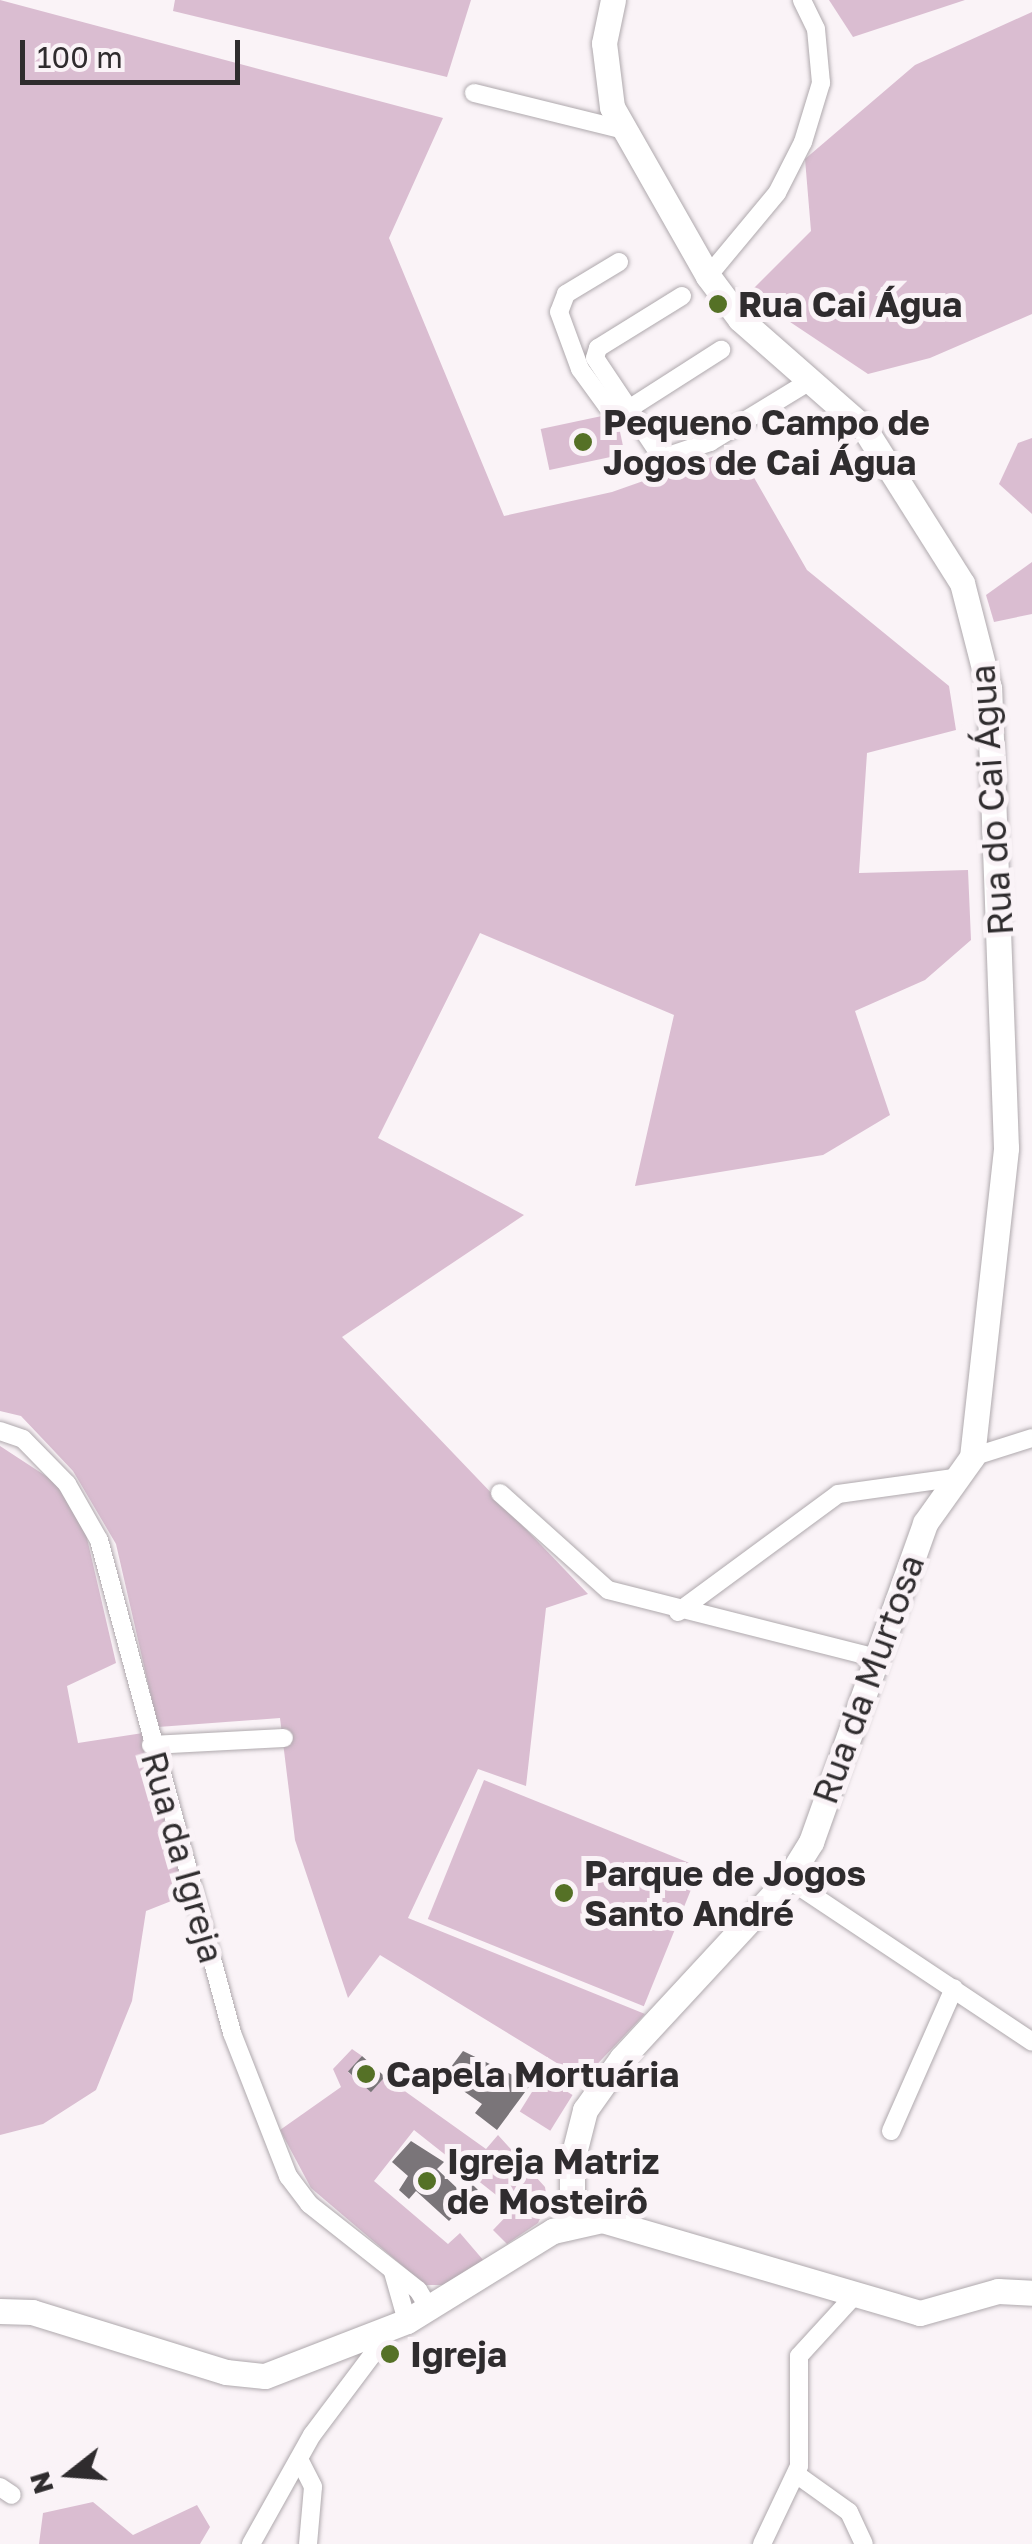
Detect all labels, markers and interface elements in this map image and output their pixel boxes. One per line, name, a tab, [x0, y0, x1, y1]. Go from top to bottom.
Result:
scale bar	[25, 20, 245, 82]
text: 100 m	[37, 39, 123, 75]
place label: Rua Cai Água	[738, 283, 962, 325]
marker: Rua Cai Água	[707, 293, 729, 315]
place label: Pequeno Campo de Jogos de Cai Água	[603, 401, 930, 483]
marker: Pequeno Campo de Jogos de Cai Água	[572, 431, 594, 453]
street label: Rua do Cai Água	[961, 663, 1021, 937]
street label: Rua da Murtosa	[803, 1549, 933, 1809]
street label: Rua da Igreja	[133, 1746, 233, 1968]
place label: Parque de Jogos Santo André	[584, 1852, 866, 1934]
marker: Parque de Jogos Santo André	[553, 1882, 575, 1904]
place label: Capela Mortuária	[386, 2053, 679, 2095]
marker: Capela Mortuária	[355, 2063, 377, 2085]
place label: Igreja Matriz de Mosteirô	[447, 2140, 659, 2222]
marker: Igreja Matriz de Mosteirô	[416, 2170, 438, 2192]
place label: Igreja	[410, 2333, 507, 2375]
marker: Igreja	[379, 2343, 401, 2365]
north arrow	[20, 2424, 120, 2524]
text: N	[22, 2468, 60, 2498]

